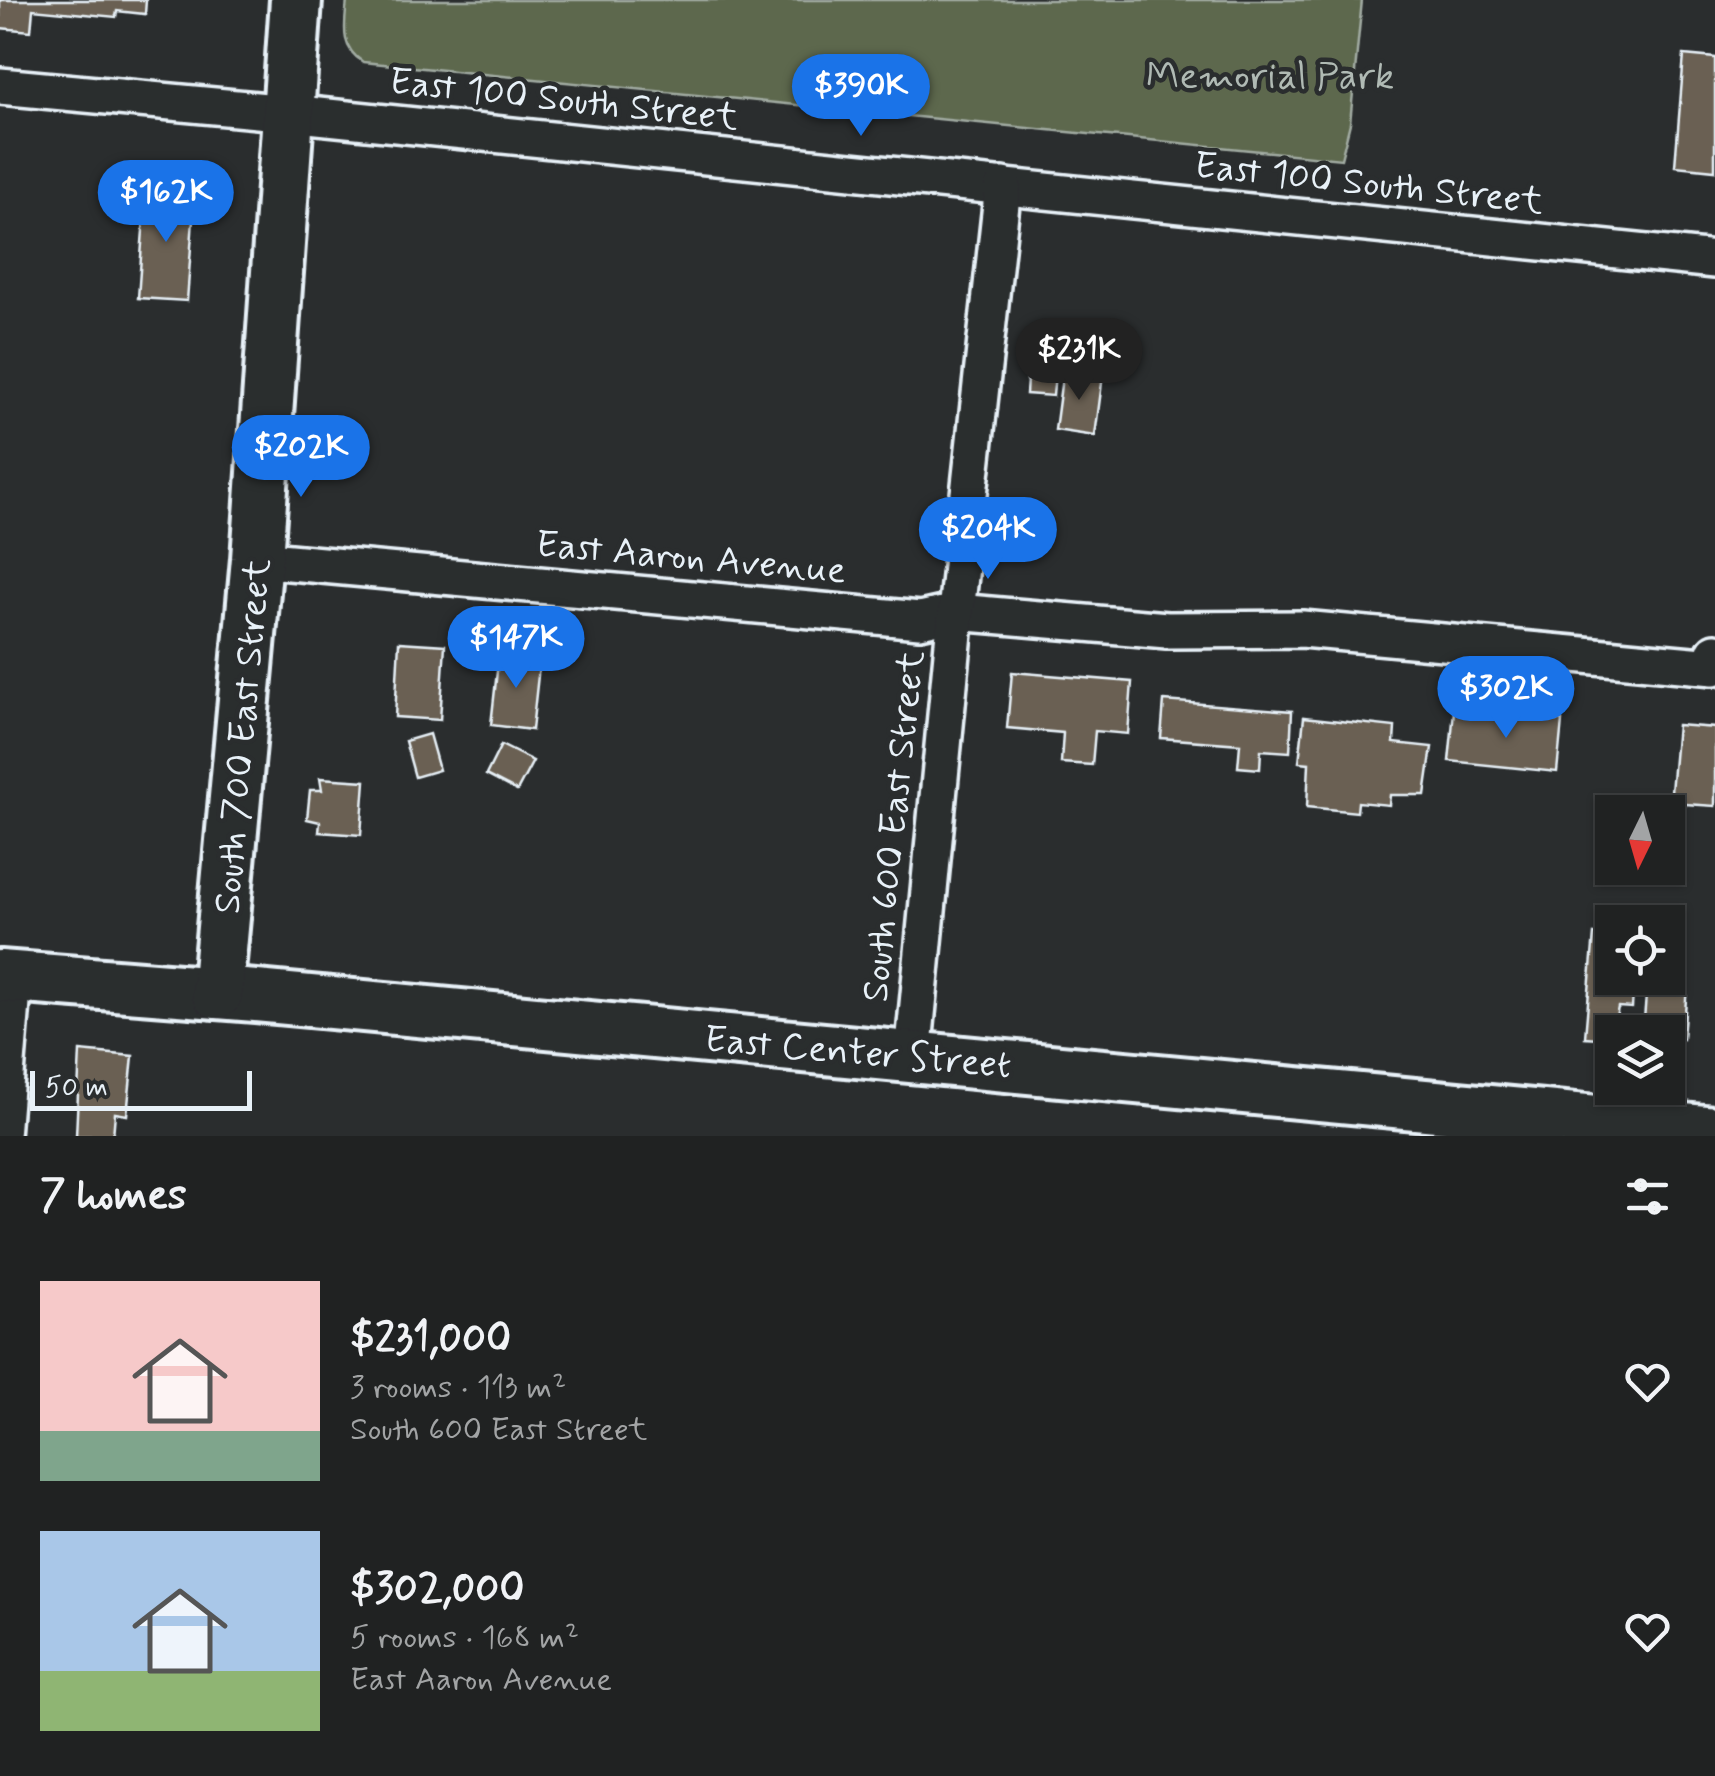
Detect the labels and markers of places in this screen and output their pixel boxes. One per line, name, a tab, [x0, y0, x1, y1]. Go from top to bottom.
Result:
pin: $390K	[791, 54, 931, 139]
pin: $162K	[96, 160, 236, 245]
pin: $231K	[1009, 318, 1149, 403]
pin: $202K	[231, 415, 371, 500]
pin: $204K	[918, 497, 1058, 582]
pin: $147K	[446, 606, 586, 691]
pin: $302K	[1436, 656, 1576, 741]

